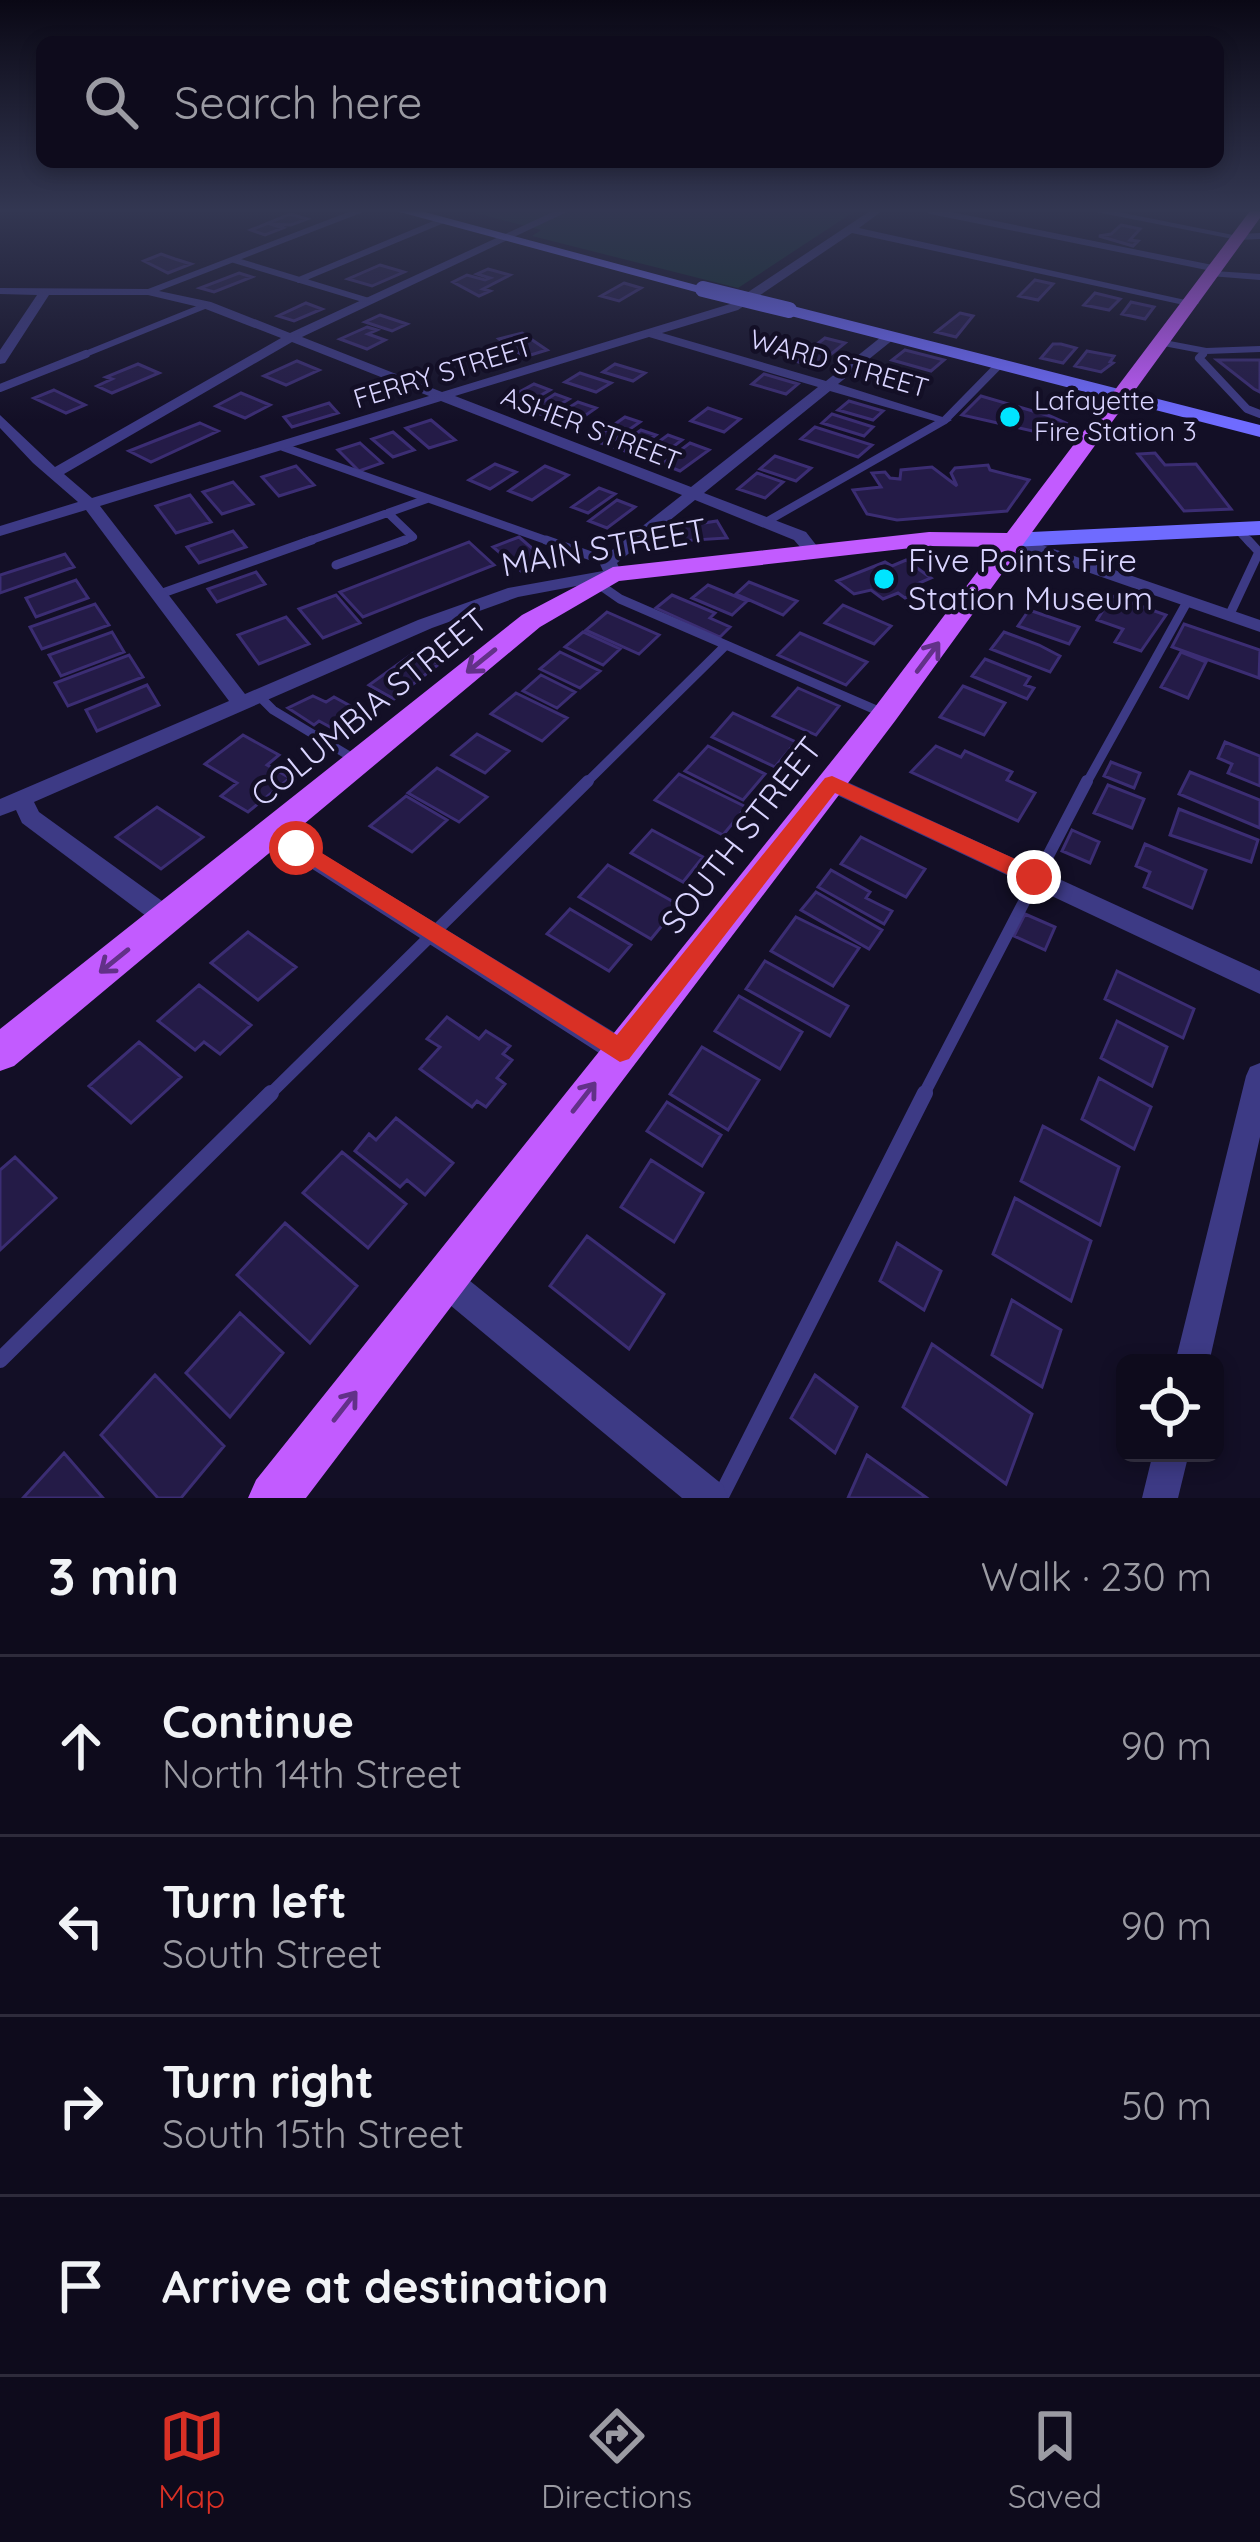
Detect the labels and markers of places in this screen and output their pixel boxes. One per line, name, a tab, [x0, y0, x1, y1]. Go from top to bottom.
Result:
place label: Lafayette Fire Station 3	[1034, 383, 1197, 448]
marker: Lafayette Fire Station 3	[997, 404, 1023, 430]
place label: Five Points Fire Station Museum	[908, 539, 1153, 618]
marker: Five Points Fire Station Museum	[871, 566, 897, 592]

